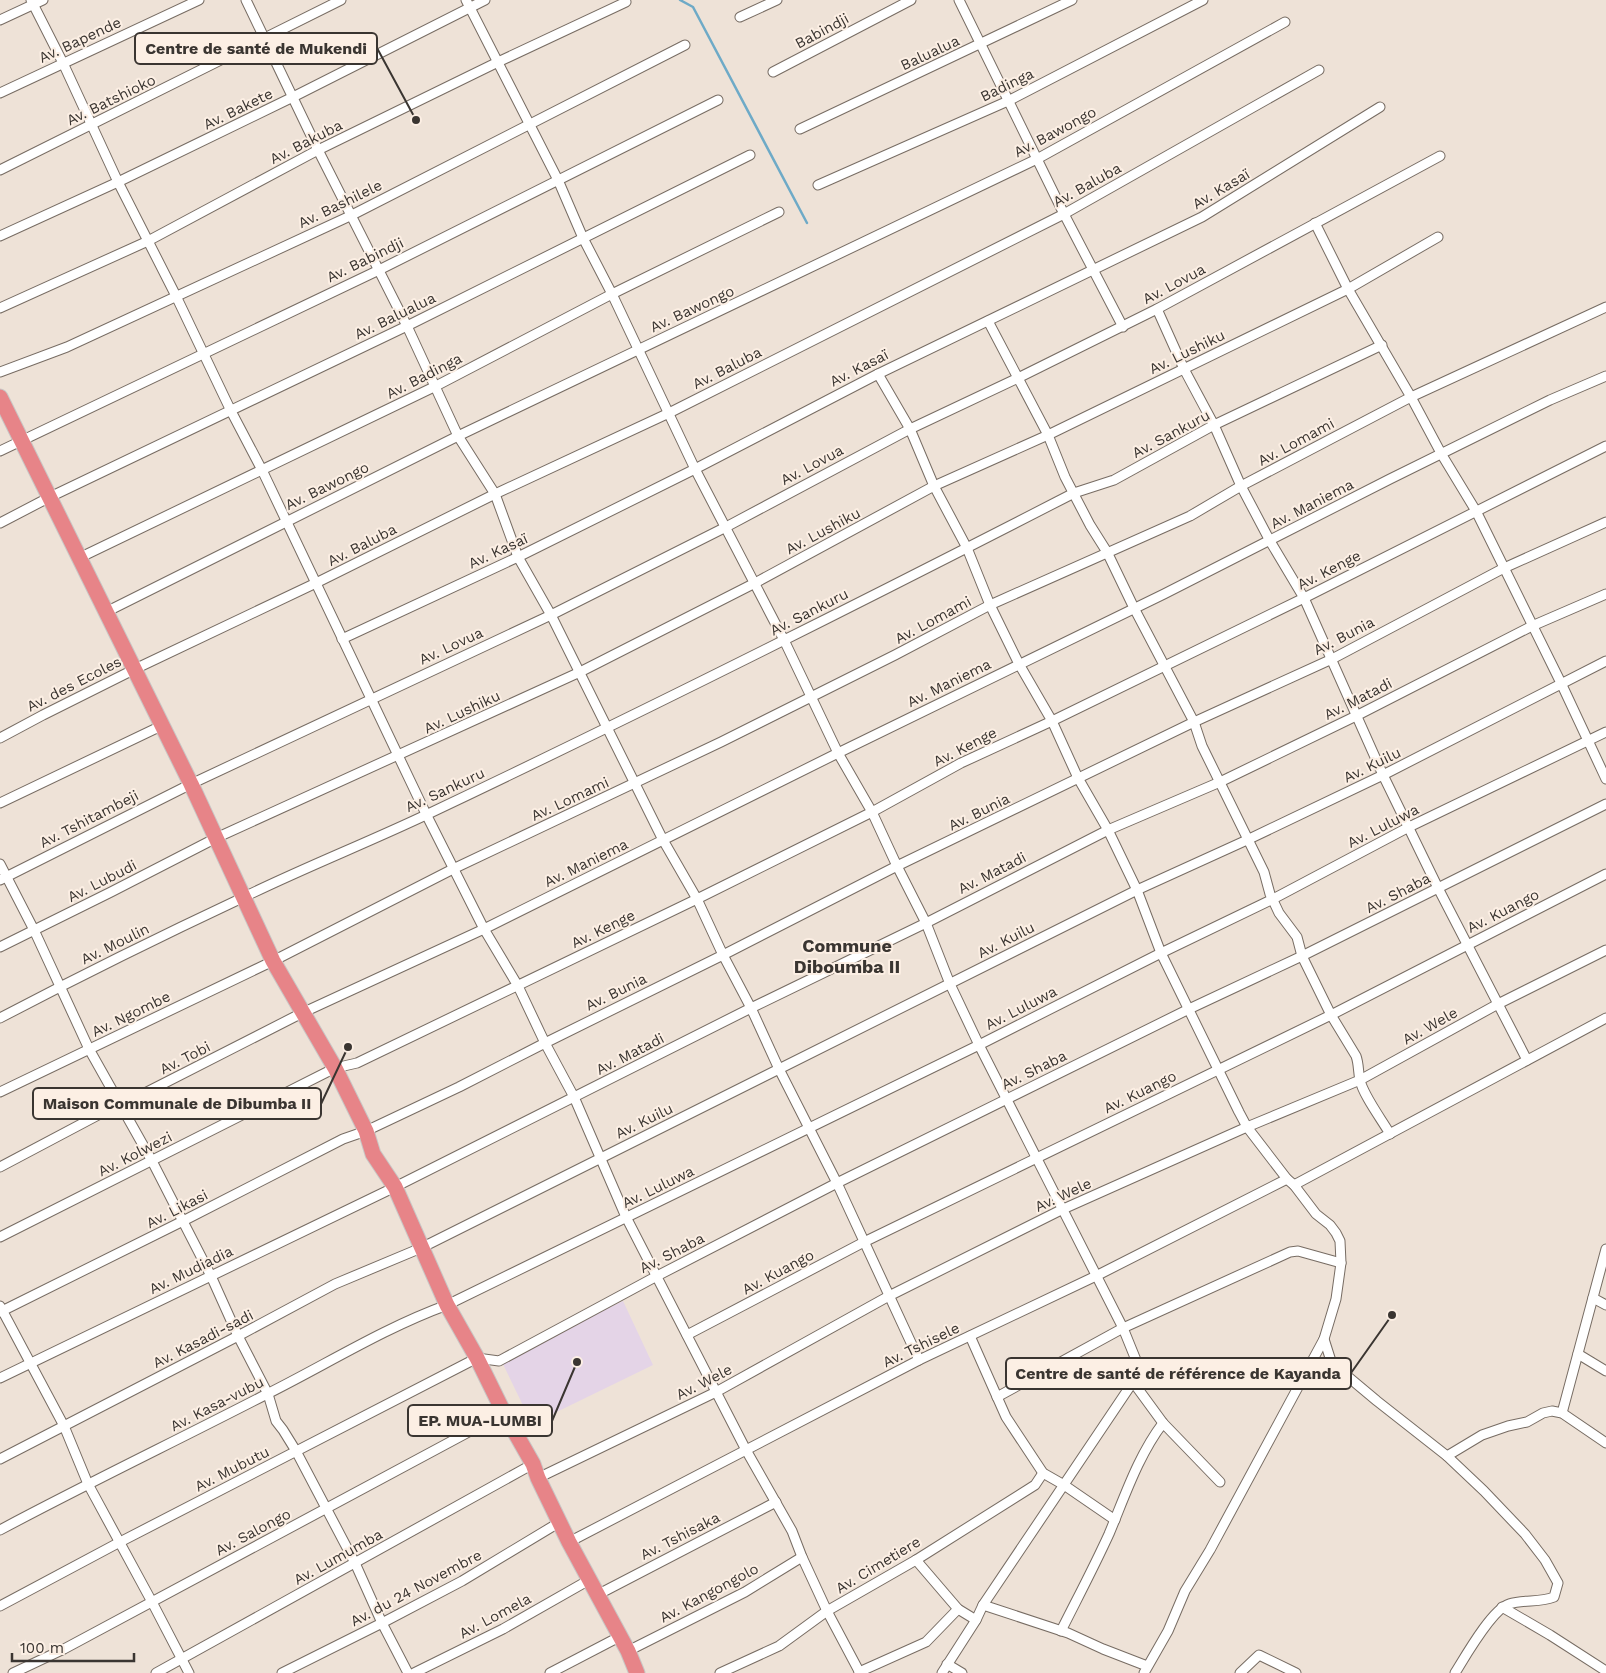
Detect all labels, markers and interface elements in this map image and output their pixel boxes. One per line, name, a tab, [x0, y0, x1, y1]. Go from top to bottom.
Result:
street label: Babindji	[792, 9, 852, 53]
street label: Av. Bapende	[36, 13, 124, 67]
street label: Balualua	[898, 31, 963, 74]
callout: Centre de santé de Mukendi	[135, 33, 377, 64]
text: Centre de santé de Mukendi	[145, 39, 367, 58]
street label: Badinga	[977, 64, 1037, 106]
street label: Av. Batshioko	[64, 71, 158, 129]
street label: Av. Bakete	[200, 84, 276, 134]
street label: Av. Bawongo	[1011, 103, 1099, 161]
street label: Av. Bakuba	[267, 116, 346, 168]
street label: Av. Baluba	[1050, 159, 1125, 211]
street label: Av. Kasaï	[1189, 164, 1254, 213]
street label: Av. Bashilele	[295, 176, 385, 232]
street label: Av. Babindji	[324, 234, 406, 286]
street label: Av. Lovua	[1140, 260, 1209, 308]
street label: Av. Bawongo	[647, 282, 737, 336]
street label: Av. Balualua	[351, 288, 439, 343]
street label: Av. Lushiku	[1146, 326, 1228, 378]
street label: Av. Baluba	[689, 343, 765, 393]
street label: Av. Kasaï	[827, 345, 892, 390]
street label: Av. Badinga	[383, 349, 465, 403]
street label: Av. Sankuru	[1129, 406, 1213, 462]
street label: Av. Lomami	[1255, 414, 1337, 470]
street label: Av. Lovua	[778, 441, 847, 489]
street label: Av. Bawongo	[282, 458, 372, 514]
street label: Av. Maniema	[1267, 475, 1357, 533]
street label: Av. Lushiku	[782, 504, 864, 558]
street label: Av. Baluba	[324, 520, 400, 570]
street label: Av. Kasaï	[465, 529, 532, 573]
street label: Av. Kenge	[1294, 546, 1364, 594]
street label: Av. Sankuru	[767, 585, 851, 639]
street label: Av. Lomami	[892, 592, 974, 648]
street label: Av. Bunia	[1311, 613, 1378, 659]
street label: Av. Lovua	[416, 623, 486, 669]
street label: Av. des Ecoles	[24, 652, 125, 716]
street label: Av. Maniema	[904, 655, 994, 711]
street label: Av. Matadi	[1321, 674, 1395, 724]
street label: Av. Lushiku	[421, 686, 503, 738]
street label: Av. Kenge	[930, 723, 1000, 771]
street label: Av. Kuilu	[1340, 743, 1404, 787]
street label: Av. Sankuru	[402, 764, 488, 816]
street label: Av. Lomami	[528, 773, 612, 825]
street label: Av. Tshitambeji	[36, 786, 142, 852]
street label: Av. Bunia	[945, 789, 1013, 835]
street label: Av. Luluwa	[1344, 800, 1422, 852]
street label: Av. Maniema	[541, 835, 631, 891]
street label: Av. Matadi	[955, 848, 1029, 898]
street label: Av. Lubudi	[64, 856, 140, 906]
street label: Av. Shaba	[1363, 869, 1434, 917]
street label: Av. Kuango	[1464, 885, 1542, 937]
street label: Av. Kenge	[568, 906, 638, 952]
street label: Av. Kuilu	[974, 918, 1038, 962]
street label: Av. Moulin	[78, 920, 152, 968]
district label: Commune Diboumba II	[794, 935, 900, 977]
street label: Av. Bunia	[582, 969, 650, 1015]
street label: Av. Luluwa	[982, 982, 1060, 1034]
street label: Av. Ngombe	[89, 987, 173, 1041]
street label: Av. Wele	[1399, 1003, 1461, 1049]
street label: Av. Matadi	[593, 1029, 667, 1079]
street label: Av. Tobi	[157, 1038, 213, 1078]
street label: Av. Shaba	[998, 1046, 1070, 1094]
street label: Av. Kuango	[1101, 1067, 1179, 1117]
callout: Maison Communale de Dibumba II	[33, 1088, 321, 1119]
text: Maison Communale de Dibumba II	[43, 1094, 311, 1113]
street label: Av. Kuilu	[612, 1099, 676, 1143]
street label: Av. Kolwezi	[95, 1128, 175, 1180]
street label: Av. Luluwa	[619, 1162, 697, 1212]
street label: Av. Wele	[1032, 1174, 1094, 1216]
street label: Av. Likasi	[143, 1186, 211, 1232]
street label: Av. Shaba	[637, 1229, 708, 1277]
street label: Av. Mudiadia	[146, 1242, 236, 1298]
street label: Av. Kuango	[739, 1246, 817, 1298]
street label: Av. Kasadi-sadi	[150, 1306, 256, 1372]
street label: Av. Tshisele	[880, 1319, 962, 1371]
callout: Centre de santé de référence de Kayanda	[1006, 1358, 1351, 1389]
street label: Av. Wele	[673, 1360, 735, 1404]
text: Centre de santé de référence de Kayanda	[1015, 1364, 1341, 1383]
street label: Av. Kasa-vubu	[167, 1373, 267, 1435]
callout: EP. MUA-LUMBI	[408, 1405, 552, 1436]
text: EP. MUA-LUMBI	[418, 1411, 542, 1430]
street label: Av. Mubutu	[192, 1443, 272, 1495]
street label: Av. Salongo	[212, 1505, 294, 1559]
street label: Av. Tshisaka	[637, 1508, 723, 1564]
street label: Av. Lumumba	[290, 1525, 386, 1589]
street label: Av. Cimetiere	[832, 1533, 924, 1597]
street label: Av. du 24 Novembre	[347, 1546, 485, 1630]
street label: Av. Kangongolo	[656, 1559, 762, 1627]
street label: Av. Lomela	[456, 1589, 535, 1642]
scale bar	[12, 1630, 135, 1662]
text: 100 m	[20, 1639, 64, 1657]

